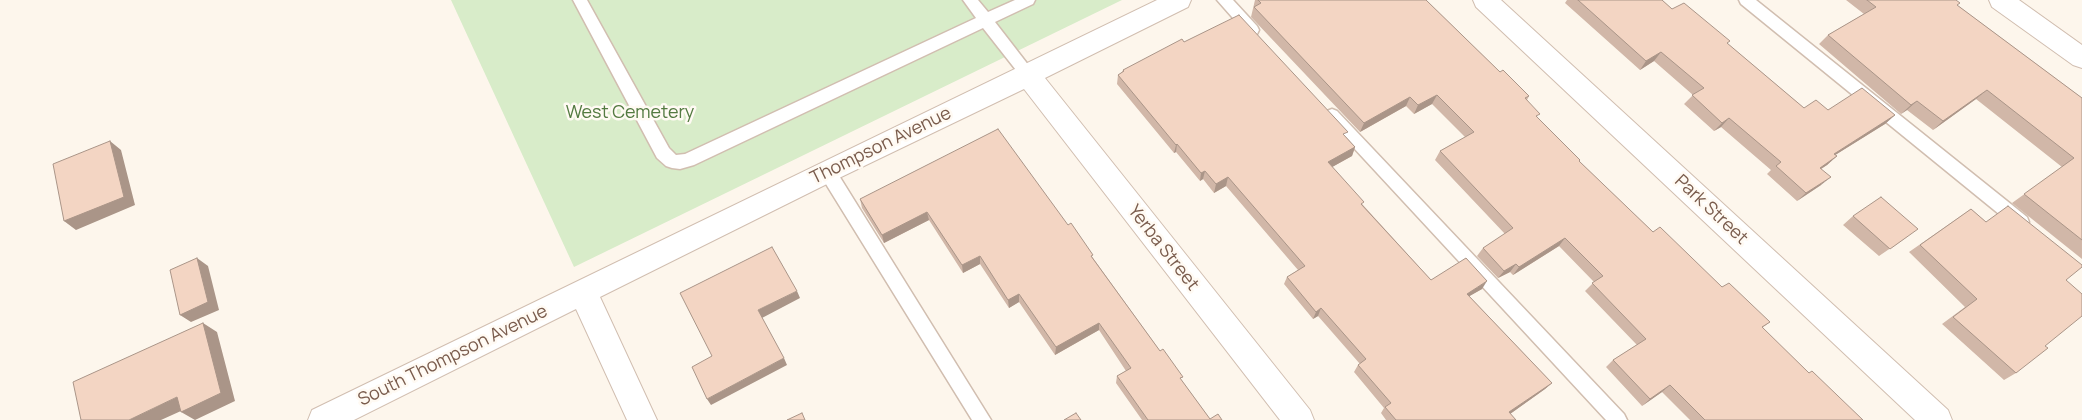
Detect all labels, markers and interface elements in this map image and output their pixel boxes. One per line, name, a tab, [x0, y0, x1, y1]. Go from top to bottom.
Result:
park label: West Cemetery	[566, 102, 694, 124]
street label: Thompson Avenue	[807, 103, 955, 189]
street label: Park Street	[1670, 171, 1752, 249]
street label: Yerba Street	[1123, 201, 1203, 295]
street label: South Thompson Avenue	[355, 301, 551, 411]

